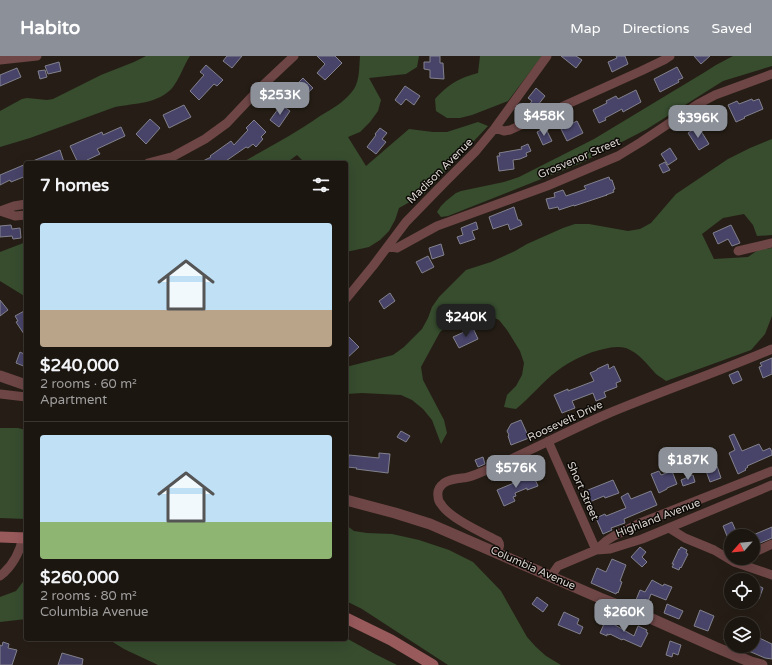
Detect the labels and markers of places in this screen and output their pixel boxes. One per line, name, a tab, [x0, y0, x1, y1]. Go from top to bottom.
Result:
pin: $253K	[252, 82, 308, 116]
pin: $458K	[516, 103, 572, 137]
pin: $396K	[670, 105, 726, 139]
pin: $240K	[438, 304, 494, 338]
pin: $187K	[660, 447, 716, 481]
pin: $576K	[488, 455, 544, 489]
pin: $260K	[596, 599, 652, 633]

